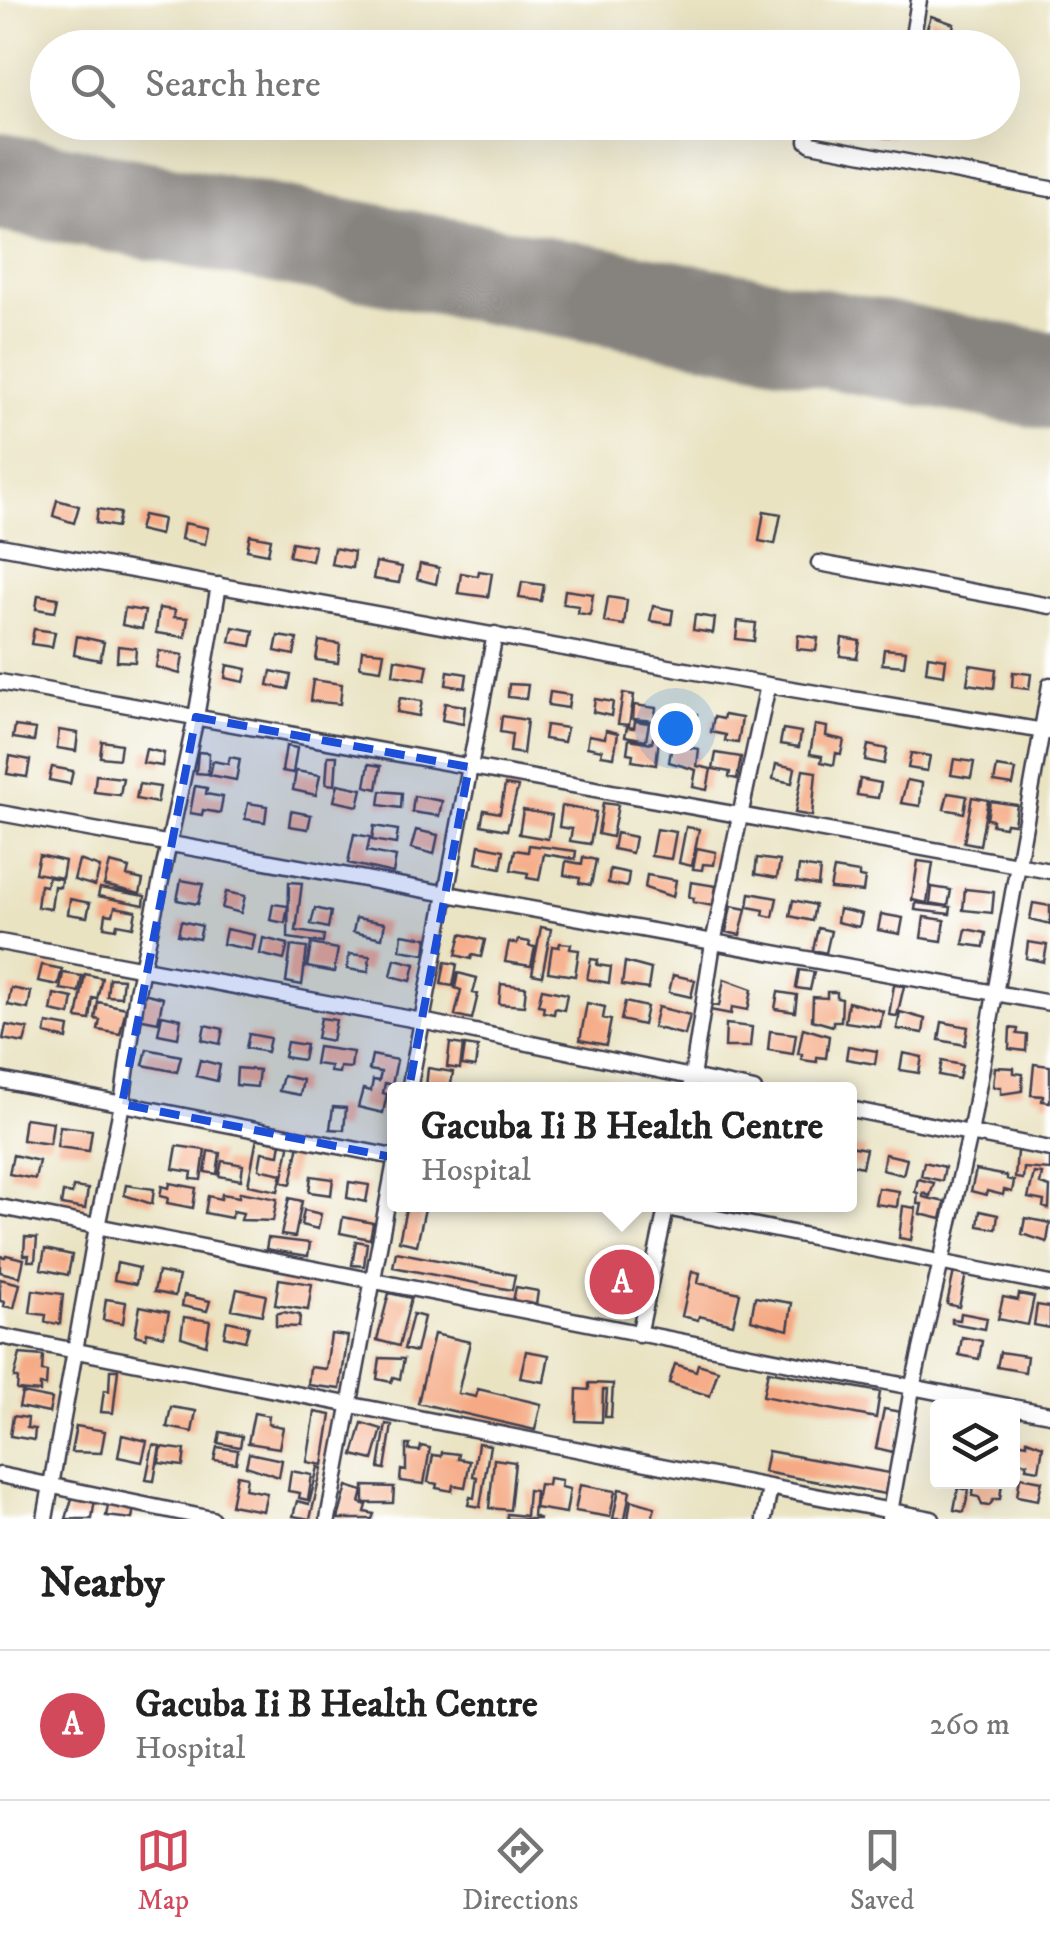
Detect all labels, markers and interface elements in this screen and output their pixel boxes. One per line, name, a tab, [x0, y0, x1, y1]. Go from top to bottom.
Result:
search box	[30, 30, 1020, 140]
icon: search	[65, 58, 120, 113]
text: Search here	[145, 61, 321, 109]
your location	[650, 703, 701, 754]
popup	[387, 1082, 857, 1212]
text: Gacuba Ii B Health Centre	[421, 1103, 823, 1151]
text: Hospital	[421, 1151, 531, 1191]
pin: A	[590, 1244, 654, 1320]
map controls	[930, 1399, 1020, 1489]
button: layers	[930, 1399, 1020, 1489]
text: Nearby	[40, 1558, 164, 1610]
text: Gacuba Ii B Health Centre	[135, 1681, 538, 1729]
text: A	[62, 1705, 83, 1745]
text: 260 m	[930, 1705, 1010, 1745]
text: Hospital	[135, 1729, 245, 1769]
tab: Map	[136, 1823, 191, 1918]
tab: Directions	[462, 1823, 578, 1918]
tab: Saved	[850, 1823, 914, 1918]

